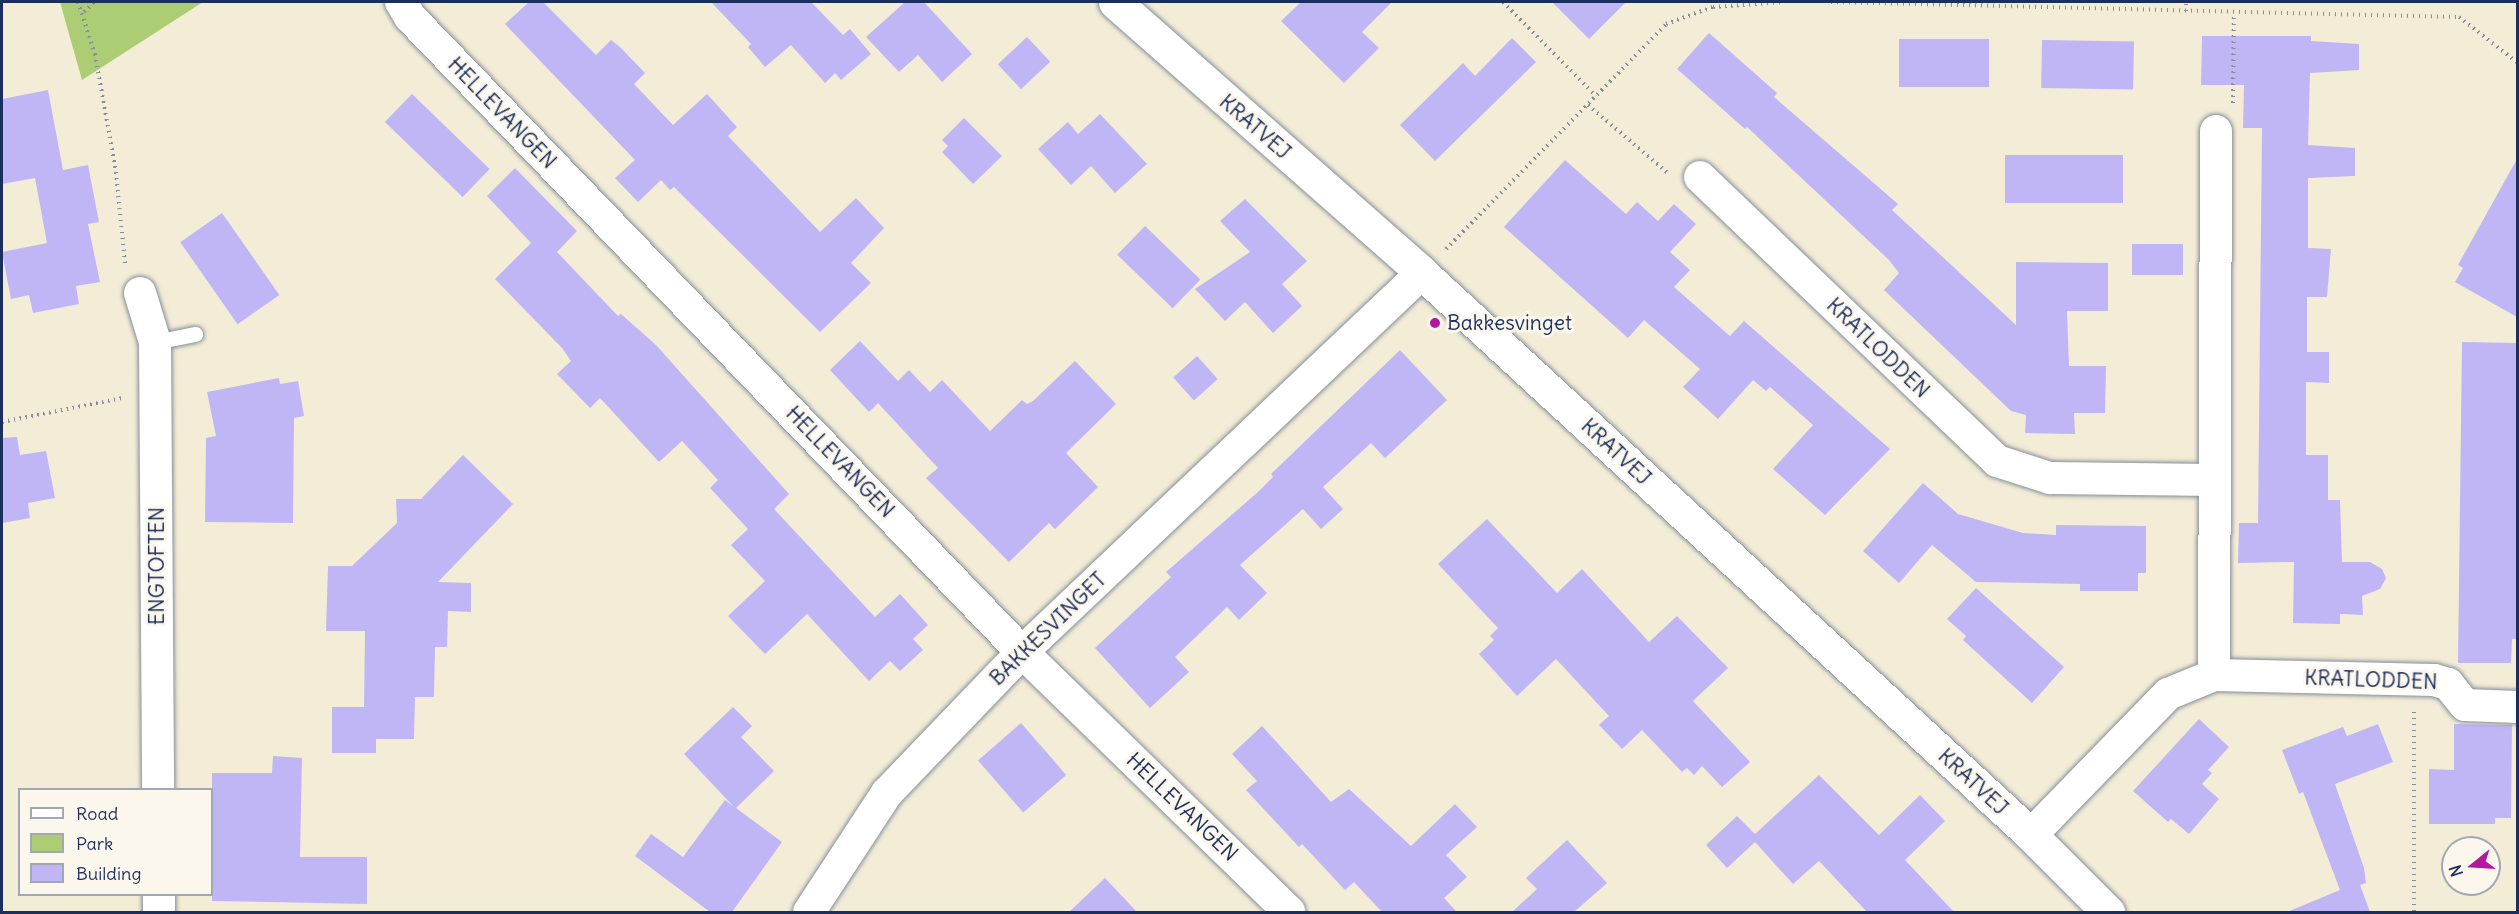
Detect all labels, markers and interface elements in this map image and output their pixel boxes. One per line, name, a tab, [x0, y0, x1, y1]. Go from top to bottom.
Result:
street label: HELLEVANGEN	[443, 52, 561, 174]
street label: KRATVEJ	[1214, 89, 1296, 165]
street label: KRATLODDEN	[1821, 293, 1935, 403]
place label: Bakkesvinget	[1447, 310, 1572, 336]
marker: Bakkesvinget	[1428, 316, 1442, 330]
street label: HELLEVANGEN	[781, 401, 899, 523]
street label: KRATVEJ	[1576, 413, 1656, 491]
street label: ENGTOFTEN	[144, 507, 170, 625]
street label: BAKKESVINGET	[984, 567, 1112, 691]
street label: KRATLODDEN	[2304, 665, 2438, 695]
street label: KRATVEJ	[1933, 743, 2013, 821]
street label: HELLEVANGEN	[1121, 748, 1243, 866]
legend	[18, 788, 213, 896]
text: Road	[76, 802, 118, 825]
text: Park	[76, 832, 113, 855]
north arrow	[2441, 836, 2501, 896]
text: Building	[76, 862, 141, 885]
text: N	[2445, 863, 2467, 879]

